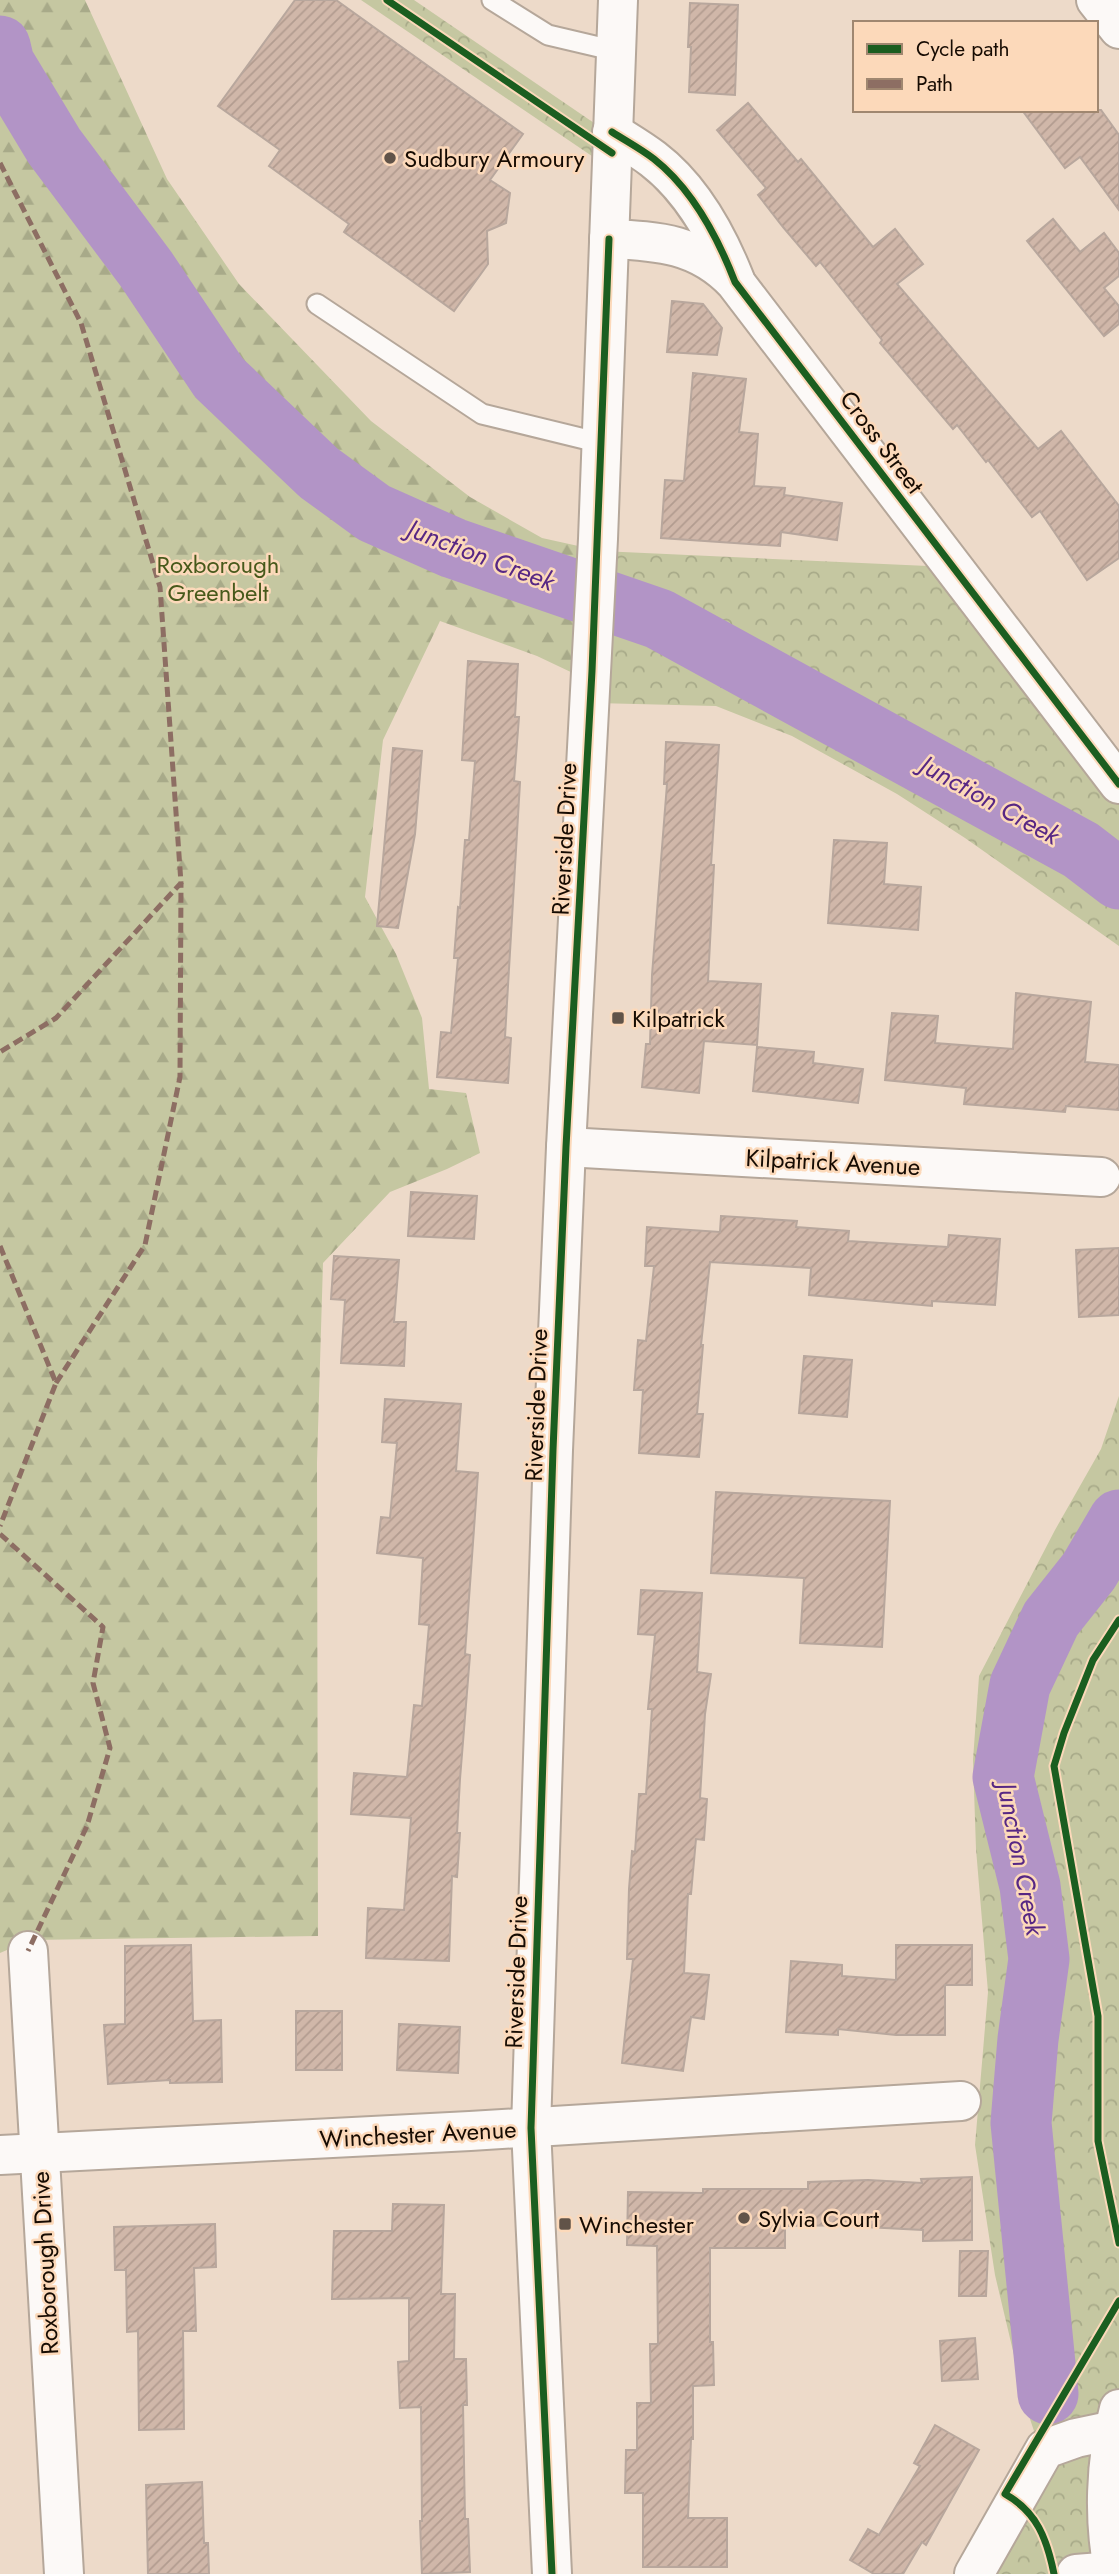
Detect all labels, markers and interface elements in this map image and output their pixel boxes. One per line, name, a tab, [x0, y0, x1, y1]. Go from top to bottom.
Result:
legend	[853, 21, 1098, 112]
text: Cycle path	[916, 34, 1009, 64]
text: Path	[916, 69, 953, 99]
place label: Sudbury Armoury	[404, 141, 585, 176]
marker: Sudbury Armoury	[382, 150, 398, 166]
street label: Cross Street	[832, 383, 933, 501]
water label: Junction Creek	[397, 508, 562, 601]
park label: Roxborough Greenbelt	[157, 547, 279, 610]
water label: Junction Creek	[909, 743, 1069, 855]
street label: Riverside Drive	[543, 762, 585, 916]
place label: Kilpatrick	[632, 1001, 725, 1036]
marker: Kilpatrick	[610, 1010, 626, 1026]
street label: Kilpatrick Avenue	[745, 1140, 921, 1184]
street label: Riverside Drive	[516, 1328, 556, 1482]
water label: Junction Creek	[987, 1775, 1055, 1940]
street label: Riverside Drive	[496, 1895, 536, 2049]
street label: Winchester Avenue	[319, 2111, 517, 2157]
street label: Roxborough Drive	[23, 2170, 67, 2356]
place label: Sylvia Court	[758, 2201, 879, 2236]
place label: Winchester	[579, 2207, 695, 2242]
marker: Sylvia Court	[736, 2210, 752, 2226]
marker: Winchester	[557, 2216, 573, 2232]

